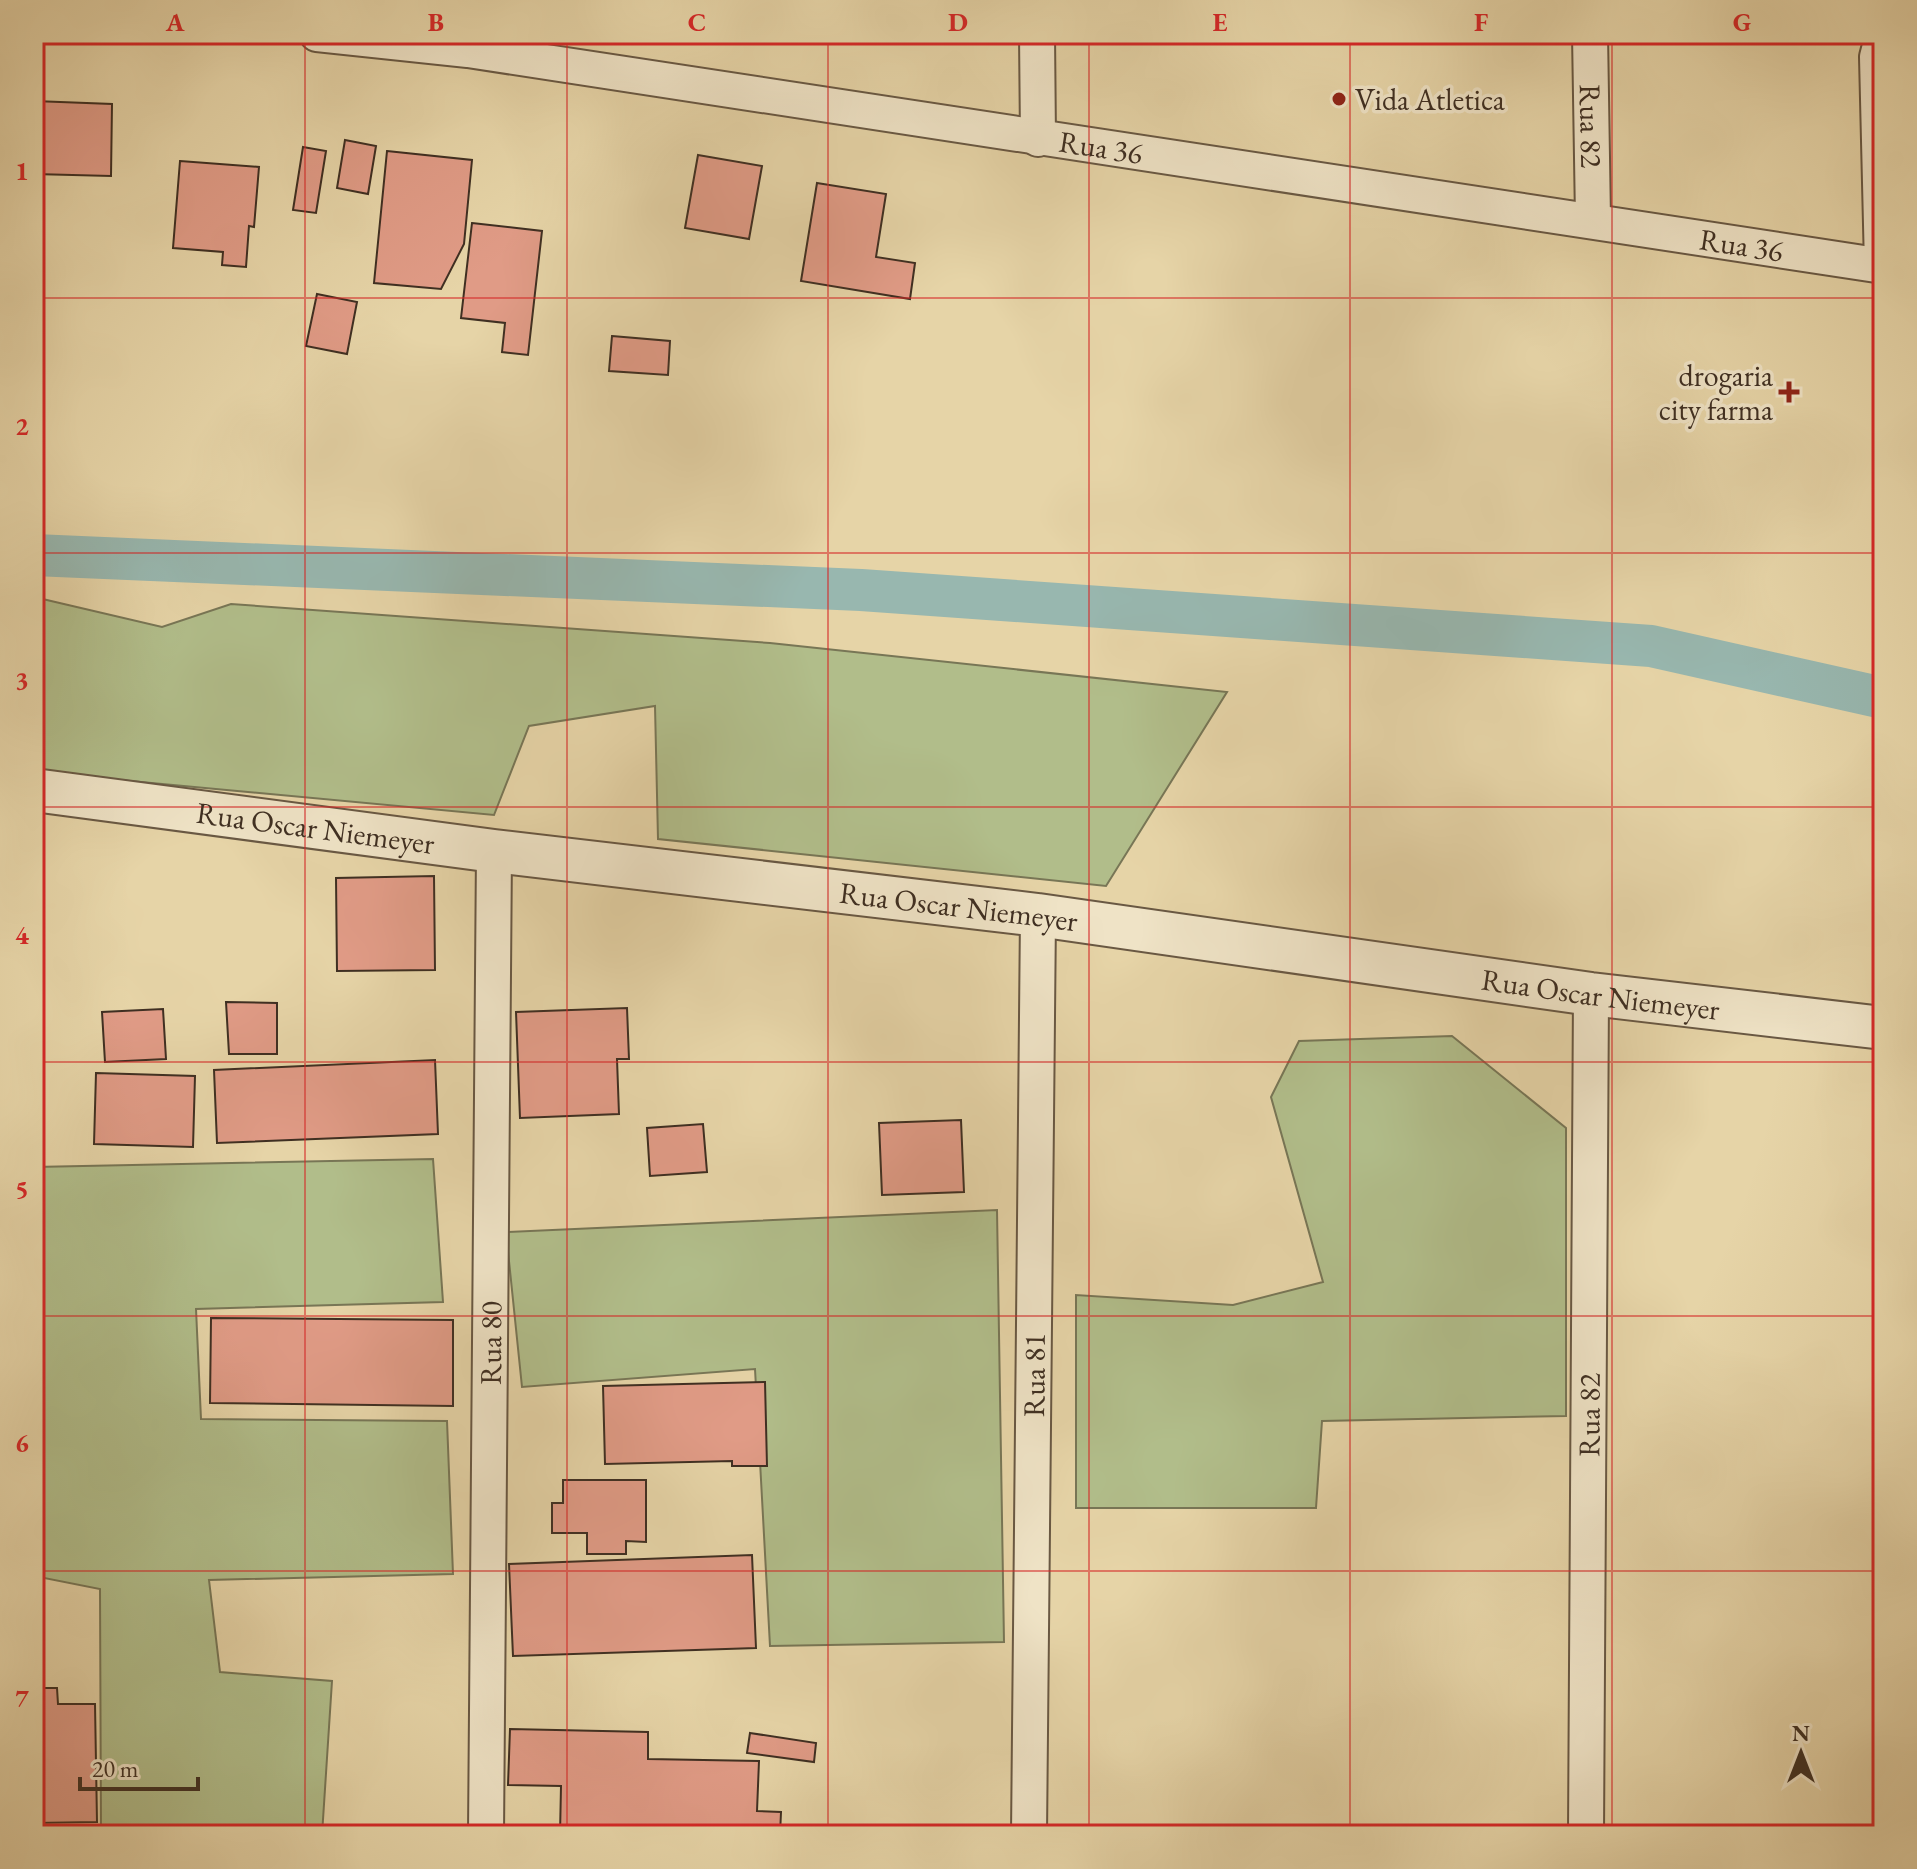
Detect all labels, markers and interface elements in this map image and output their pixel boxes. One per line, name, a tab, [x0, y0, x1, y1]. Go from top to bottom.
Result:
text: A	[165, 5, 185, 39]
text: B	[428, 5, 444, 39]
text: C	[688, 5, 706, 39]
text: D	[948, 5, 968, 39]
text: E	[1213, 5, 1228, 39]
text: F	[1474, 5, 1488, 39]
text: G	[1733, 5, 1752, 39]
place label: Vida Atletica	[1355, 80, 1505, 119]
street label: Rua 82	[1571, 84, 1612, 169]
marker: Vida Atletica	[1330, 90, 1348, 108]
street label: Rua 36	[1056, 121, 1145, 172]
text: 1	[15, 154, 29, 188]
street label: Rua 36	[1697, 219, 1786, 270]
place label: drogaria city farma	[1659, 356, 1773, 429]
marker: drogaria city farma	[1780, 383, 1798, 401]
text: 2	[15, 409, 29, 443]
text: 3	[15, 663, 29, 697]
street label: Rua Oscar Niemeyer	[194, 792, 437, 862]
street label: Rua Oscar Niemeyer	[838, 872, 1080, 940]
text: 4	[15, 918, 29, 952]
street label: Rua Oscar Niemeyer	[1479, 959, 1722, 1028]
text: 5	[15, 1172, 29, 1206]
street label: Rua 80	[470, 1301, 510, 1385]
street label: Rua 81	[1014, 1333, 1053, 1417]
street label: Rua 82	[1569, 1372, 1608, 1457]
text: 6	[15, 1426, 29, 1460]
text: 7	[15, 1681, 29, 1715]
north arrow	[1761, 1713, 1841, 1793]
text: N	[1792, 1719, 1810, 1748]
scale bar	[80, 1741, 198, 1791]
text: 20 m	[92, 1753, 139, 1784]

